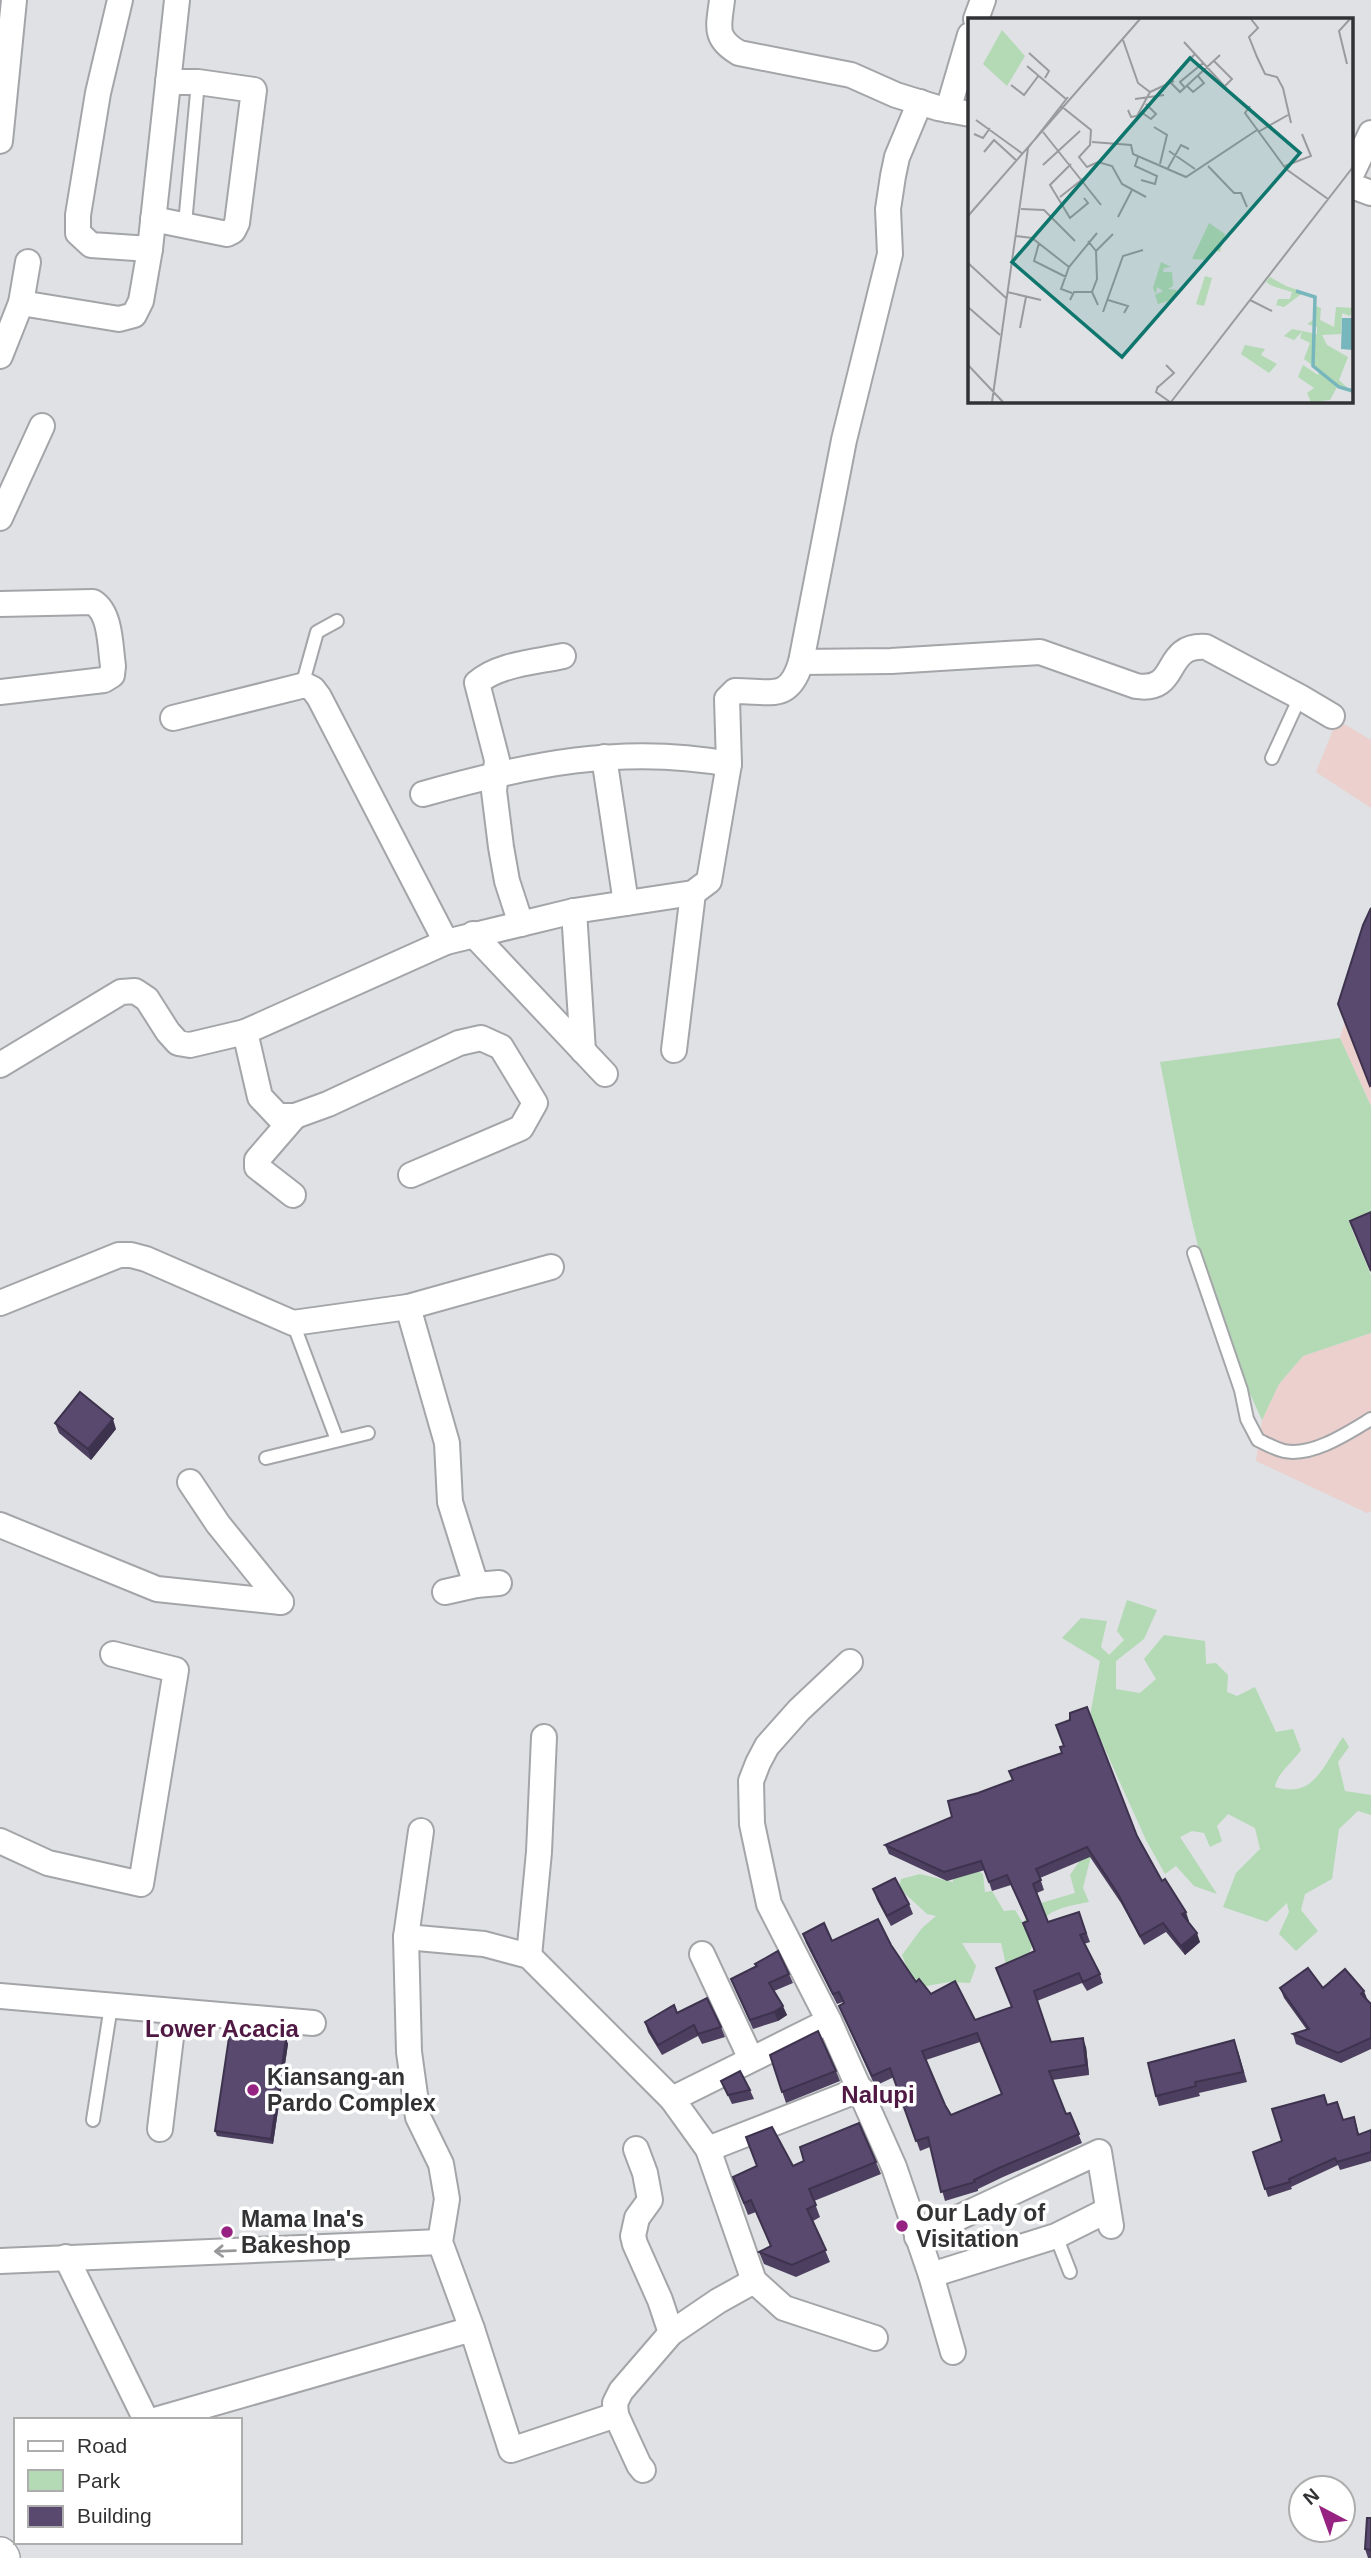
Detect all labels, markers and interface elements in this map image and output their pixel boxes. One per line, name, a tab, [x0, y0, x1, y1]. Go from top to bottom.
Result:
inset map	[968, 18, 1354, 402]
district label: Lower Acacia	[145, 2015, 300, 2042]
place label: Kiansang-an Pardo Complex	[267, 2064, 436, 2116]
district label: Nalupi	[841, 2081, 915, 2108]
marker: Kiansang-an Pardo Complex	[245, 2082, 261, 2098]
place label: Our Lady of Visitation	[916, 2200, 1045, 2252]
place label: Mama Ina's Bakeshop	[241, 2206, 364, 2258]
marker: Our Lady of Visitation	[894, 2218, 910, 2234]
marker: Mama Ina's Bakeshop	[219, 2224, 235, 2240]
one-way arrow	[213, 2244, 236, 2257]
legend	[14, 2418, 242, 2544]
text: Road	[77, 2434, 127, 2457]
text: Park	[77, 2469, 121, 2492]
north arrow	[1287, 2474, 1357, 2544]
text: N	[1299, 2484, 1323, 2509]
text: Building	[77, 2504, 152, 2527]

